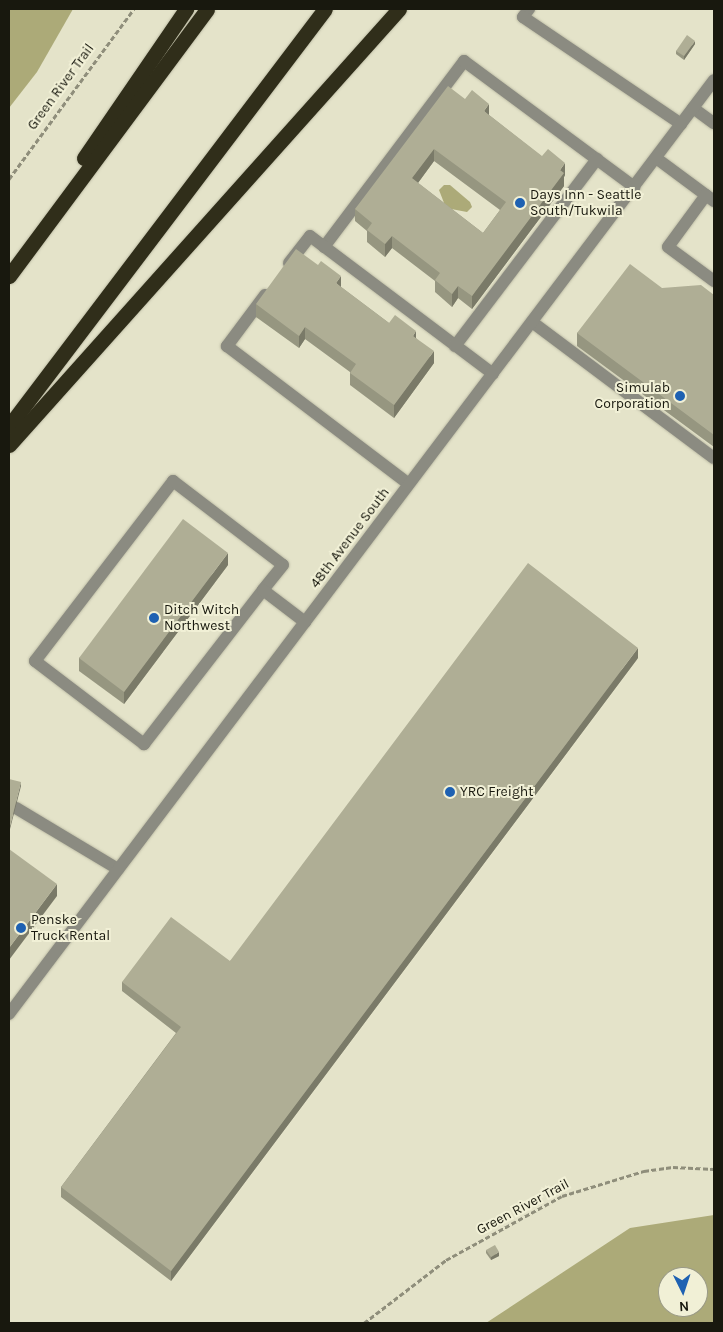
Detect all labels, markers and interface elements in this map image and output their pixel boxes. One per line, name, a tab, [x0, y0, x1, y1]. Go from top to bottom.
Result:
street label: Green River Trail	[24, 41, 98, 133]
place label: Days Inn - Seattle South/Tukwila	[530, 187, 641, 220]
marker: Days Inn - Seattle South/Tukwila	[514, 197, 526, 209]
place label: Simulab Corporation	[595, 380, 670, 412]
marker: Simulab Corporation	[674, 390, 686, 402]
street label: 48th Avenue South	[307, 485, 393, 591]
place label: Ditch Witch Northwest	[164, 602, 239, 634]
marker: Ditch Witch Northwest	[148, 612, 160, 624]
place label: YRC Freight	[460, 784, 534, 800]
marker: YRC Freight	[444, 786, 456, 798]
place label: Penske Truck Rental	[31, 912, 110, 944]
marker: Penske Truck Rental	[15, 922, 27, 934]
street label: Green River Trail	[474, 1176, 572, 1238]
north arrow	[658, 1267, 708, 1317]
text: N	[678, 1298, 690, 1315]

